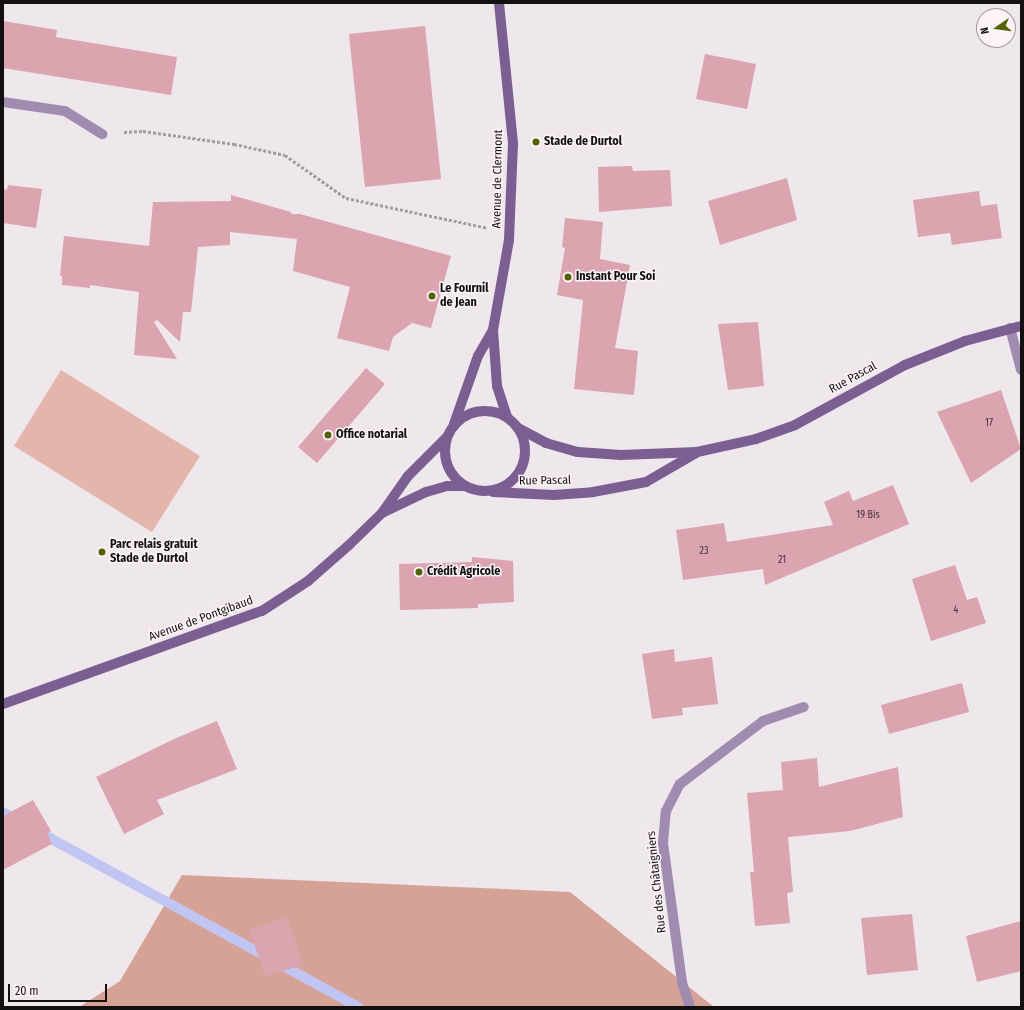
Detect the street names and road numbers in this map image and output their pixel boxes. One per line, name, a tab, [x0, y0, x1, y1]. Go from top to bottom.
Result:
street label: Avenue de Clermont	[490, 129, 506, 229]
street label: Rue Pascal	[827, 359, 879, 397]
street label: Rue Pascal	[519, 473, 571, 489]
street label: Avenue de Pontgibaud	[147, 593, 255, 645]
street label: Rue des Châtaigniers	[644, 830, 670, 934]

